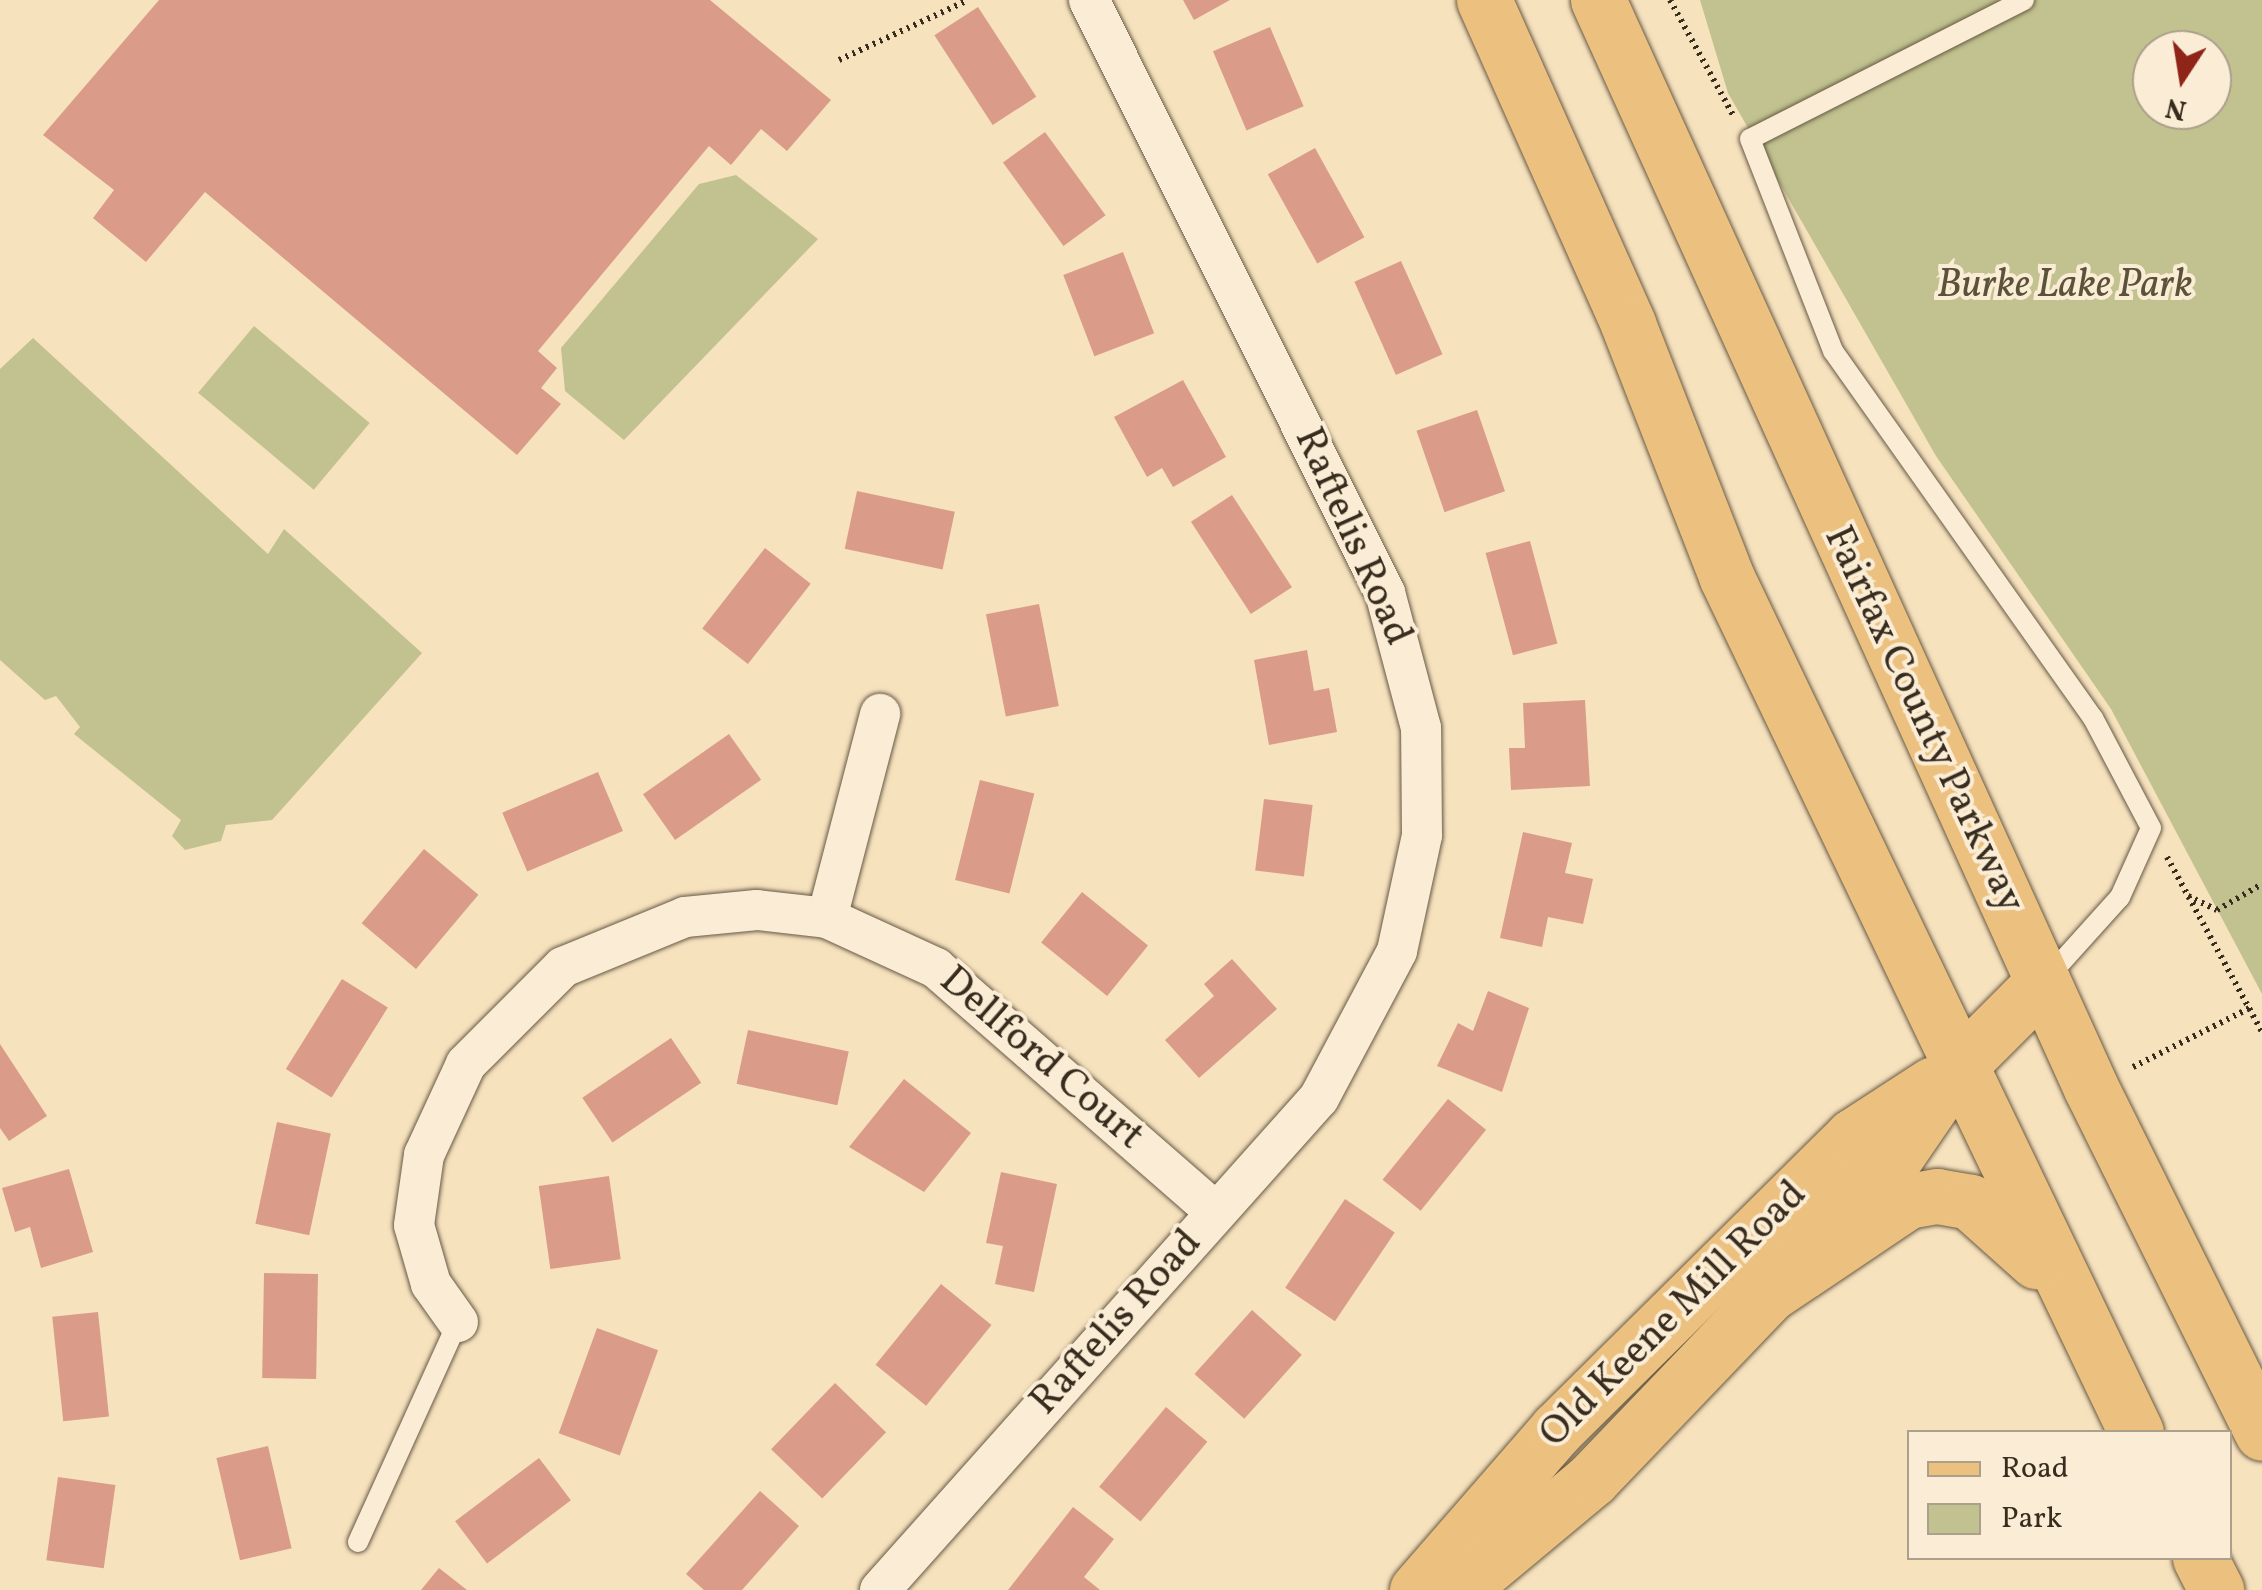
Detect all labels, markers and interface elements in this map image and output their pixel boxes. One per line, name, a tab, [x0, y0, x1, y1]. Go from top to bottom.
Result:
north arrow	[2132, 30, 2232, 130]
text: N	[2162, 87, 2190, 129]
park label: Burke Lake Park	[1937, 262, 2193, 310]
street label: Raftelis Road	[1283, 421, 1421, 653]
street label: Fairfax County Parkway	[1812, 519, 2034, 921]
street label: Dellford Court	[929, 957, 1153, 1161]
street label: Old Keene Mill Road	[1531, 1172, 1817, 1458]
street label: Raftelis Road	[1021, 1220, 1213, 1426]
legend	[1907, 1430, 2232, 1560]
text: Road	[2001, 1448, 2069, 1490]
text: Park	[2001, 1498, 2062, 1540]

